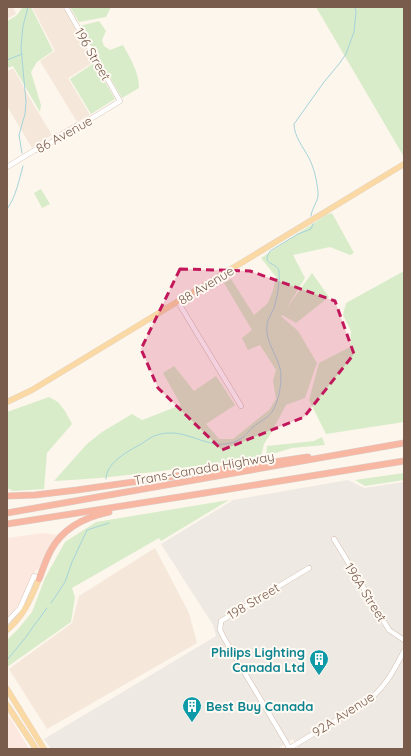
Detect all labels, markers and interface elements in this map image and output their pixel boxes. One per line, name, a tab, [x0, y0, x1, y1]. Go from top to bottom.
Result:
street label: 196 Street	[72, 25, 114, 83]
street label: 86 Avenue	[33, 112, 95, 156]
street label: 88 Avenue	[175, 262, 237, 308]
street label: Trans-Canada Highway	[133, 448, 275, 488]
street label: 196A Street	[342, 560, 390, 624]
street label: 198 Street	[224, 579, 282, 623]
place label: Philips Lighting Canada Ltd	[211, 644, 305, 675]
building icon: Philips Lighting Canada Ltd	[308, 648, 330, 676]
street label: 92A Avenue	[309, 688, 377, 740]
building icon: Best Buy Canada	[181, 695, 203, 723]
place label: Best Buy Canada	[206, 698, 313, 714]

